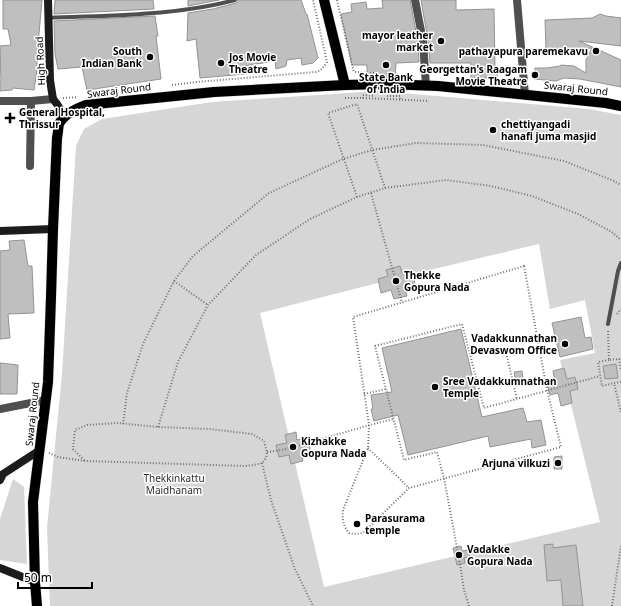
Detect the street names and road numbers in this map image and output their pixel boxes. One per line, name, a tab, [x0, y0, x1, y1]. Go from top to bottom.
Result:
street label: High Road	[32, 36, 48, 86]
street label: Swaraj Round	[543, 78, 609, 98]
street label: Swaraj Round	[86, 79, 152, 101]
street label: Swaraj Round	[22, 381, 42, 447]

